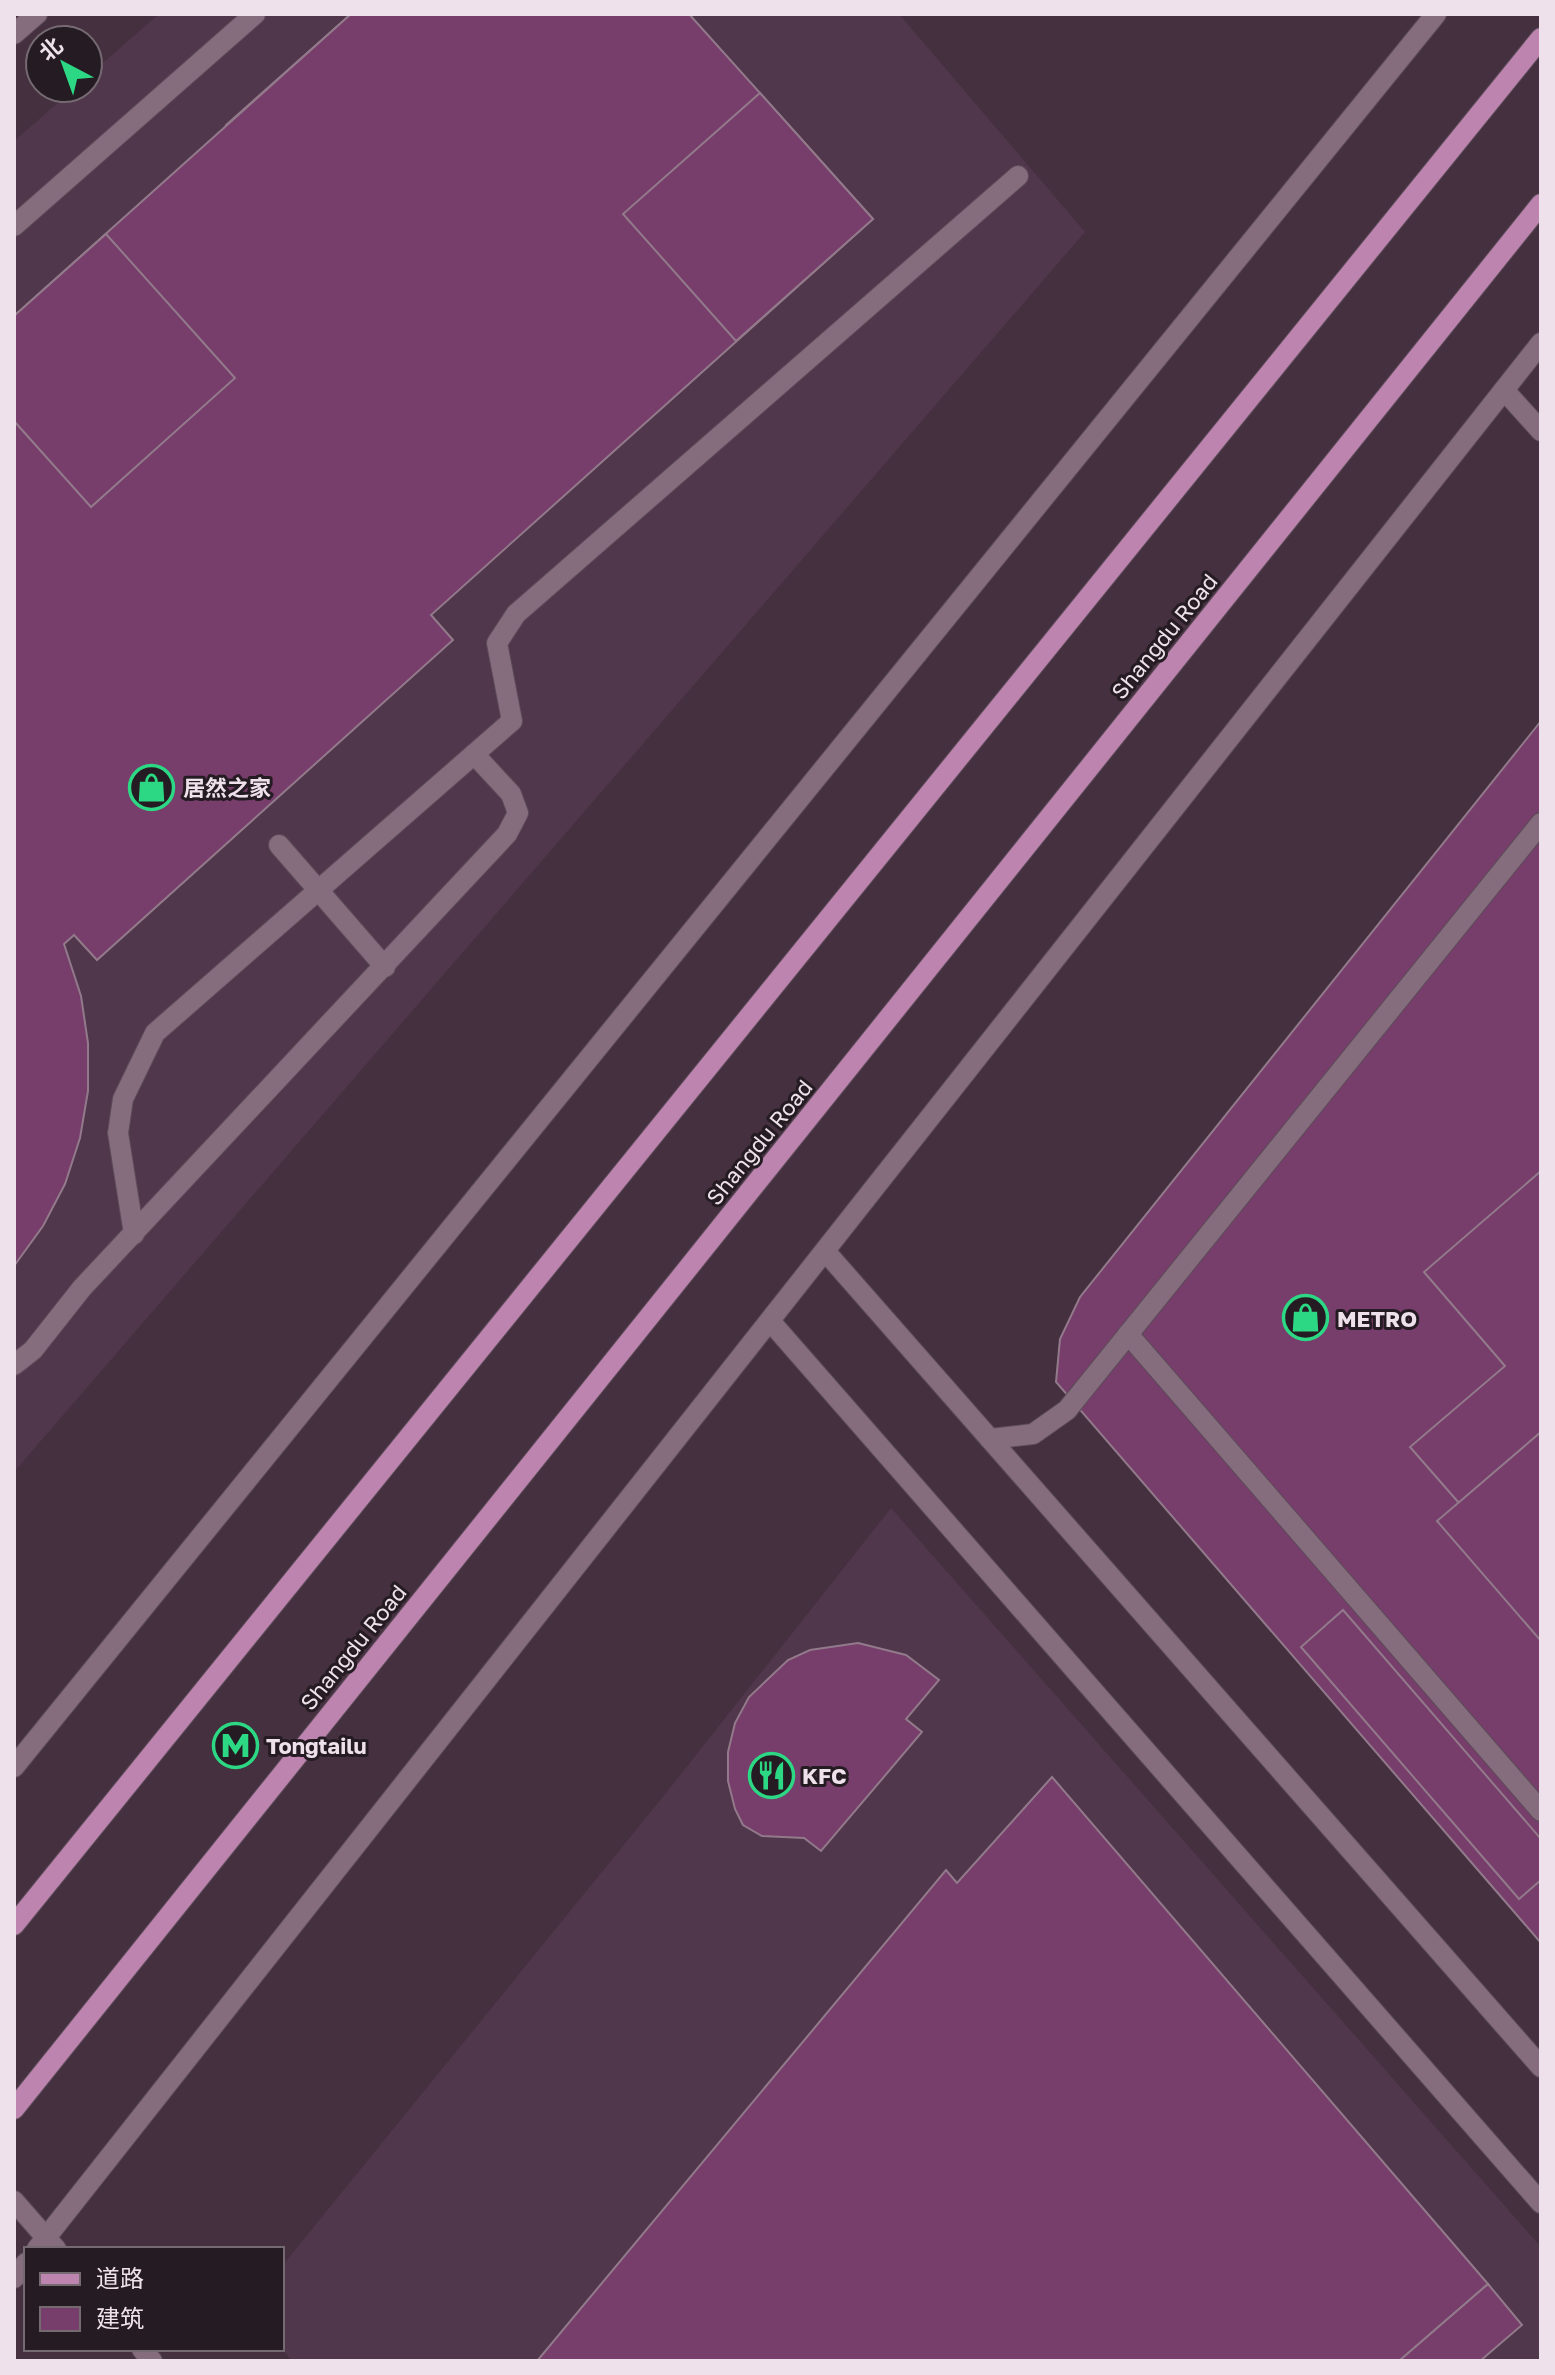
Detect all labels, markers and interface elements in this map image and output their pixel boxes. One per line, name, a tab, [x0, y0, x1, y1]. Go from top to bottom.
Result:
north arrow	[24, 24, 104, 104]
text: 北	[33, 31, 68, 66]
street label: Shangdu Road	[1105, 568, 1223, 704]
shop icon: 居然之家	[128, 763, 176, 811]
place label: 居然之家	[183, 774, 271, 801]
street label: Shangdu Road	[700, 1074, 818, 1210]
shop icon: METRO	[1282, 1294, 1330, 1342]
place label: METRO	[1337, 1305, 1417, 1332]
street label: Shangdu Road	[294, 1579, 412, 1715]
metro station icon: Tongtailu	[211, 1721, 259, 1769]
place label: Tongtailu	[266, 1732, 367, 1759]
restaurant icon: KFC	[747, 1751, 795, 1799]
place label: KFC	[802, 1762, 847, 1789]
legend	[24, 2247, 284, 2351]
text: 道路	[96, 2263, 144, 2292]
text: 建筑	[96, 2303, 144, 2332]

